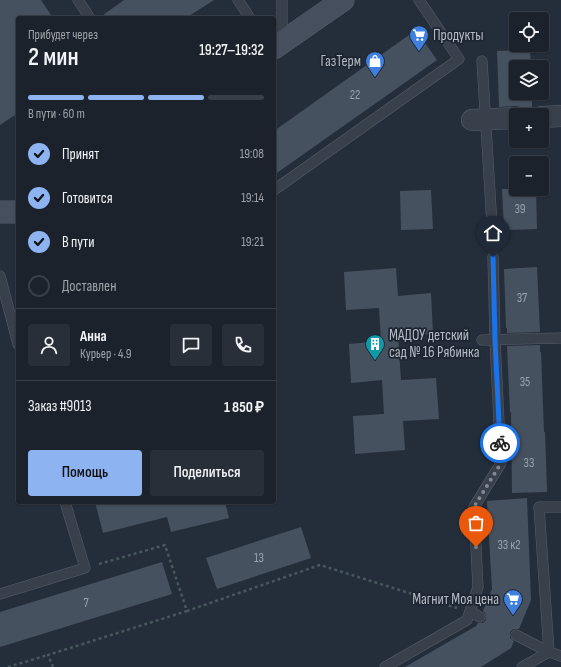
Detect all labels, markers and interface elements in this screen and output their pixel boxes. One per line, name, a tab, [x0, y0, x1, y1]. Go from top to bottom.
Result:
map controls	[509, 12, 549, 196]
button: locate	[509, 12, 549, 52]
supermarket icon: Продукты	[408, 24, 430, 52]
place label: Продукты	[433, 26, 484, 45]
text: Прибудет через	[28, 27, 98, 43]
text: 19:27–19:32	[199, 41, 264, 60]
text: 2 мин	[28, 42, 79, 73]
shop icon: ГазТерм	[364, 50, 386, 78]
place label: ГазТерм	[320, 52, 361, 71]
button: layers	[509, 60, 549, 100]
house number: 22	[350, 87, 360, 103]
text: В пути · 60 m	[28, 106, 85, 122]
button: +	[509, 108, 549, 148]
icon: check	[28, 143, 50, 165]
text: Принят	[62, 145, 99, 164]
text: 19:08	[240, 146, 264, 162]
button: −	[509, 156, 549, 196]
icon: check	[28, 187, 50, 209]
text: Готовится	[62, 189, 113, 208]
text: 19:14	[241, 190, 264, 206]
house number: 39	[514, 201, 526, 217]
pin	[476, 216, 510, 257]
icon: home	[482, 222, 504, 244]
icon: check	[28, 231, 50, 253]
text: В пути	[62, 233, 94, 252]
text: 19:21	[241, 234, 264, 250]
text: Доставлен	[62, 277, 116, 296]
house number: 37	[517, 290, 528, 306]
button: person	[28, 324, 70, 366]
button: chat	[170, 324, 212, 366]
button: phone	[222, 324, 264, 366]
place label: МАДОУ детский сад № 16 Рябинка	[389, 326, 480, 362]
text: Анна	[80, 327, 107, 346]
building icon: МАДОУ детский сад № 16 Рябинка	[364, 333, 386, 361]
text: Курьер · 4.9	[80, 346, 131, 362]
house number: 35	[520, 374, 530, 390]
text: Заказ #9013	[28, 397, 91, 416]
text: 1 850 ₽	[224, 398, 264, 417]
courier	[480, 423, 520, 463]
icon: bike	[489, 432, 511, 454]
button: Помощь	[28, 450, 142, 496]
button: Поделиться	[150, 450, 264, 496]
house number: 33	[524, 455, 534, 471]
pin	[459, 506, 493, 547]
icon: bag	[465, 512, 487, 534]
house number: 33 к2	[497, 537, 521, 553]
house number: 13	[254, 550, 264, 566]
supermarket icon: Магнит Моя цена	[502, 588, 524, 616]
place label: Магнит Моя цена	[412, 590, 499, 609]
house number: 7	[83, 595, 89, 611]

